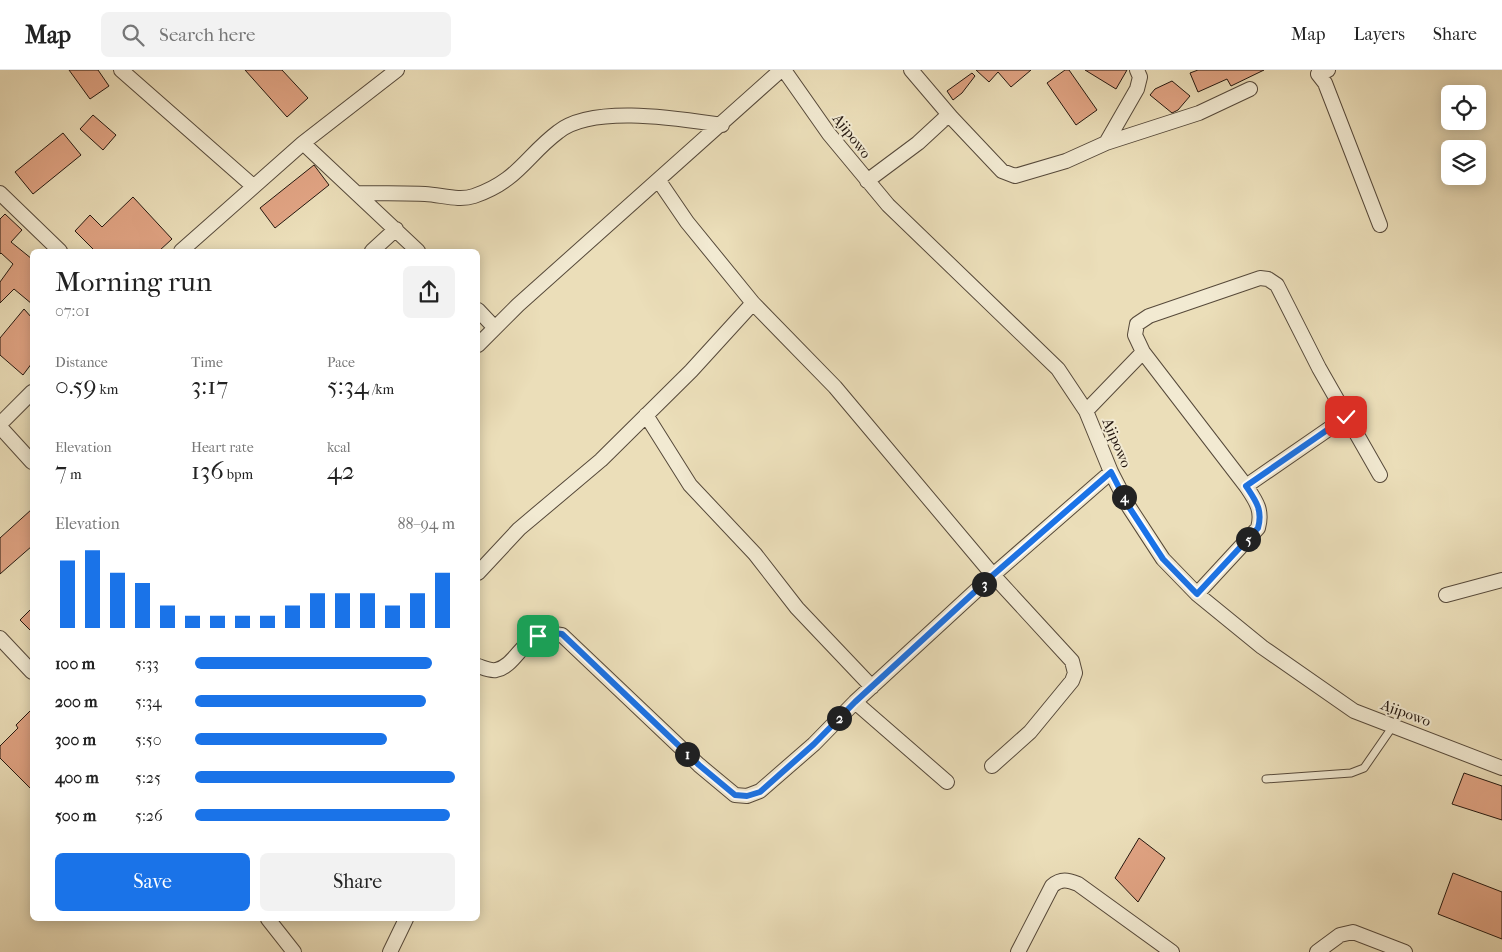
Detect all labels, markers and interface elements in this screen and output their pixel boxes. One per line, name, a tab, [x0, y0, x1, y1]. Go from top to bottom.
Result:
search box	[101, 12, 451, 57]
text: Map	[25, 21, 71, 49]
icon: search	[119, 21, 147, 49]
text: Search here	[159, 24, 255, 46]
text: Map	[1291, 24, 1325, 45]
text: Layers	[1353, 24, 1405, 45]
text: Share	[1433, 24, 1477, 45]
map controls	[1441, 85, 1486, 185]
button: locate	[1441, 85, 1486, 130]
street label: Ajipowo	[828, 109, 875, 162]
button: layers	[1441, 140, 1486, 185]
text: Morning run	[55, 265, 212, 298]
button: share	[403, 266, 455, 318]
text: 07:01	[55, 301, 90, 320]
text: Distance	[55, 354, 108, 371]
text: Time	[191, 354, 223, 371]
text: Pace	[327, 354, 355, 371]
text: 0.59	[55, 371, 97, 400]
text: 3:17	[191, 371, 228, 400]
text: 5:34	[327, 371, 369, 400]
text: km	[97, 381, 118, 398]
text: /km	[369, 381, 394, 398]
pin	[1325, 396, 1367, 438]
icon: check	[1332, 403, 1360, 431]
street label: Ajipowo	[1098, 415, 1136, 471]
text: Elevation	[55, 439, 112, 456]
text: Heart rate	[191, 439, 254, 456]
text: kcal	[327, 439, 351, 456]
text: 7	[55, 456, 67, 485]
text: 136	[191, 456, 224, 485]
text: 42	[327, 456, 355, 485]
text: m	[67, 466, 82, 483]
text: bpm	[224, 466, 253, 483]
pin: 4	[1112, 484, 1136, 510]
text: 4	[1120, 489, 1129, 506]
text: Elevation	[55, 514, 120, 533]
text: 88–94 m	[398, 514, 455, 533]
pin: 5	[1236, 526, 1260, 552]
text: 5	[1245, 531, 1252, 548]
pin: 3	[972, 572, 996, 596]
text: 3	[982, 576, 987, 593]
pin	[517, 615, 559, 657]
icon: arrive	[524, 622, 552, 650]
text: 100 m	[55, 654, 95, 673]
text: 5:33	[135, 654, 159, 673]
text: 200 m	[55, 692, 98, 711]
text: 5:34	[135, 692, 162, 711]
street label: Ajipowo	[1378, 695, 1434, 730]
pin: 2	[826, 706, 852, 730]
text: 2	[836, 710, 843, 727]
text: 300 m	[55, 730, 96, 749]
text: 5:50	[135, 730, 161, 749]
pin: 1	[674, 742, 700, 766]
text: 1	[685, 746, 690, 763]
text: 400 m	[55, 768, 99, 787]
text: 5:25	[135, 768, 161, 787]
text: 500 m	[55, 806, 96, 825]
text: 5:26	[135, 806, 163, 825]
button: Save	[55, 853, 250, 911]
button: Share	[260, 853, 455, 911]

